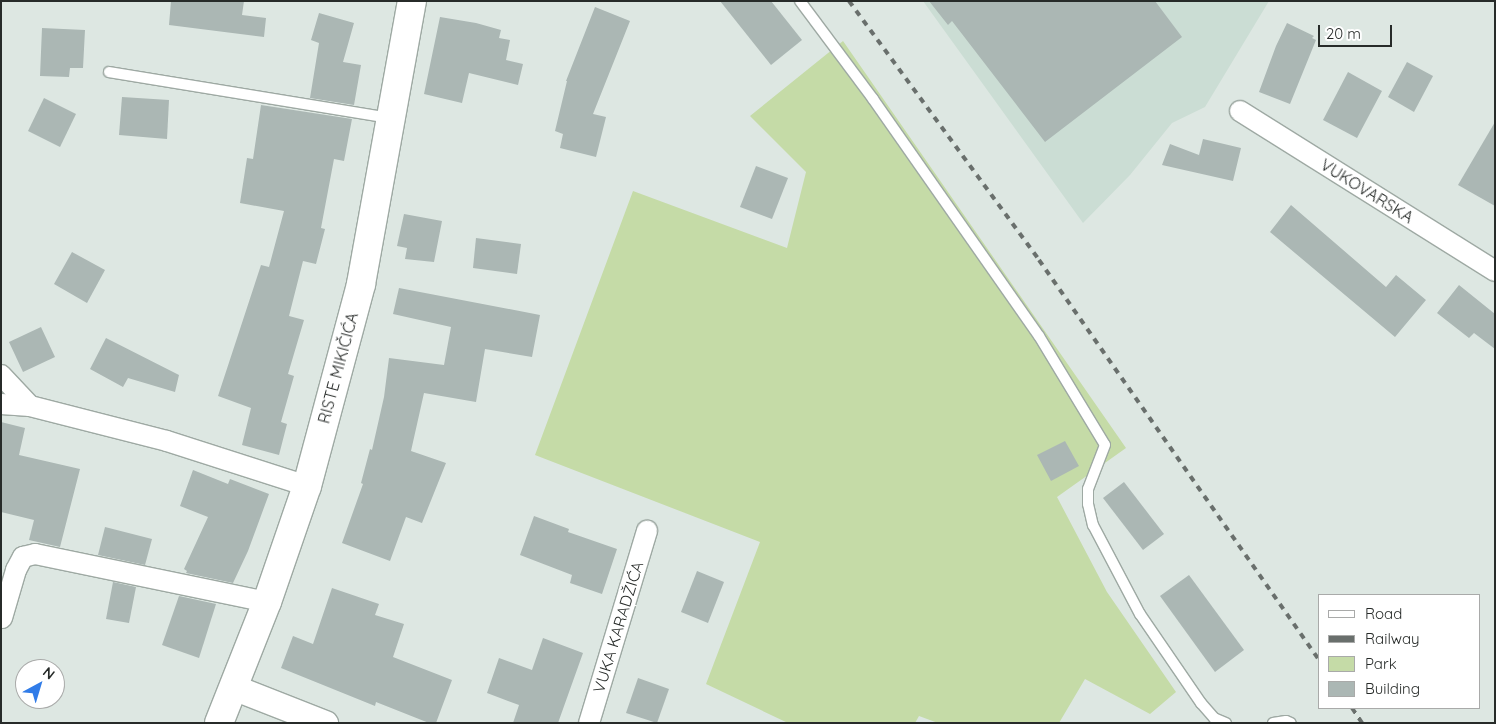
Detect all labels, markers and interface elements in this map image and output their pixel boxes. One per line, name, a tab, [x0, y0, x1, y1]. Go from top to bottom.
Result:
scale bar	[1321, 15, 1395, 47]
text: 20 m	[1326, 24, 1361, 43]
street label: VUKOVARSKA	[1317, 155, 1417, 227]
street label: RISTE MIKIČIĆA	[314, 310, 362, 426]
street label: VUKA KARADŽIĆA	[589, 559, 647, 695]
legend	[1318, 594, 1481, 709]
text: Road	[1365, 604, 1402, 623]
text: Railway	[1365, 629, 1420, 648]
text: Park	[1365, 654, 1397, 673]
north arrow	[15, 659, 65, 709]
text: N	[39, 663, 58, 683]
text: Building	[1365, 679, 1420, 698]

